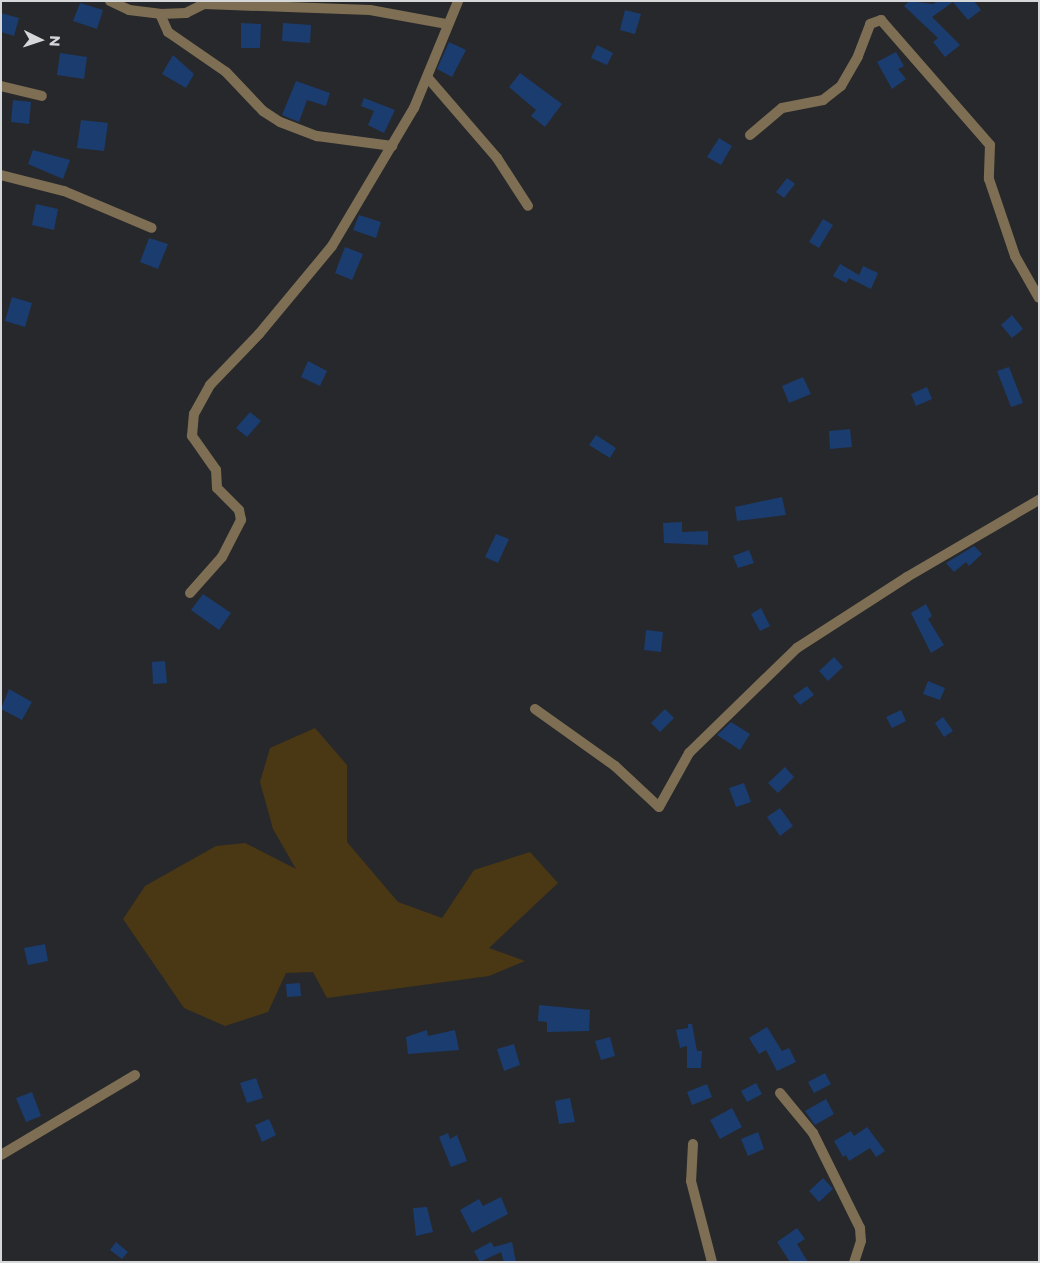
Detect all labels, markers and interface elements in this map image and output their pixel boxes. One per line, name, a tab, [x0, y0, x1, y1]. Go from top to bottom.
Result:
north arrow	[15, 15, 65, 65]
text: N	[46, 35, 64, 47]

